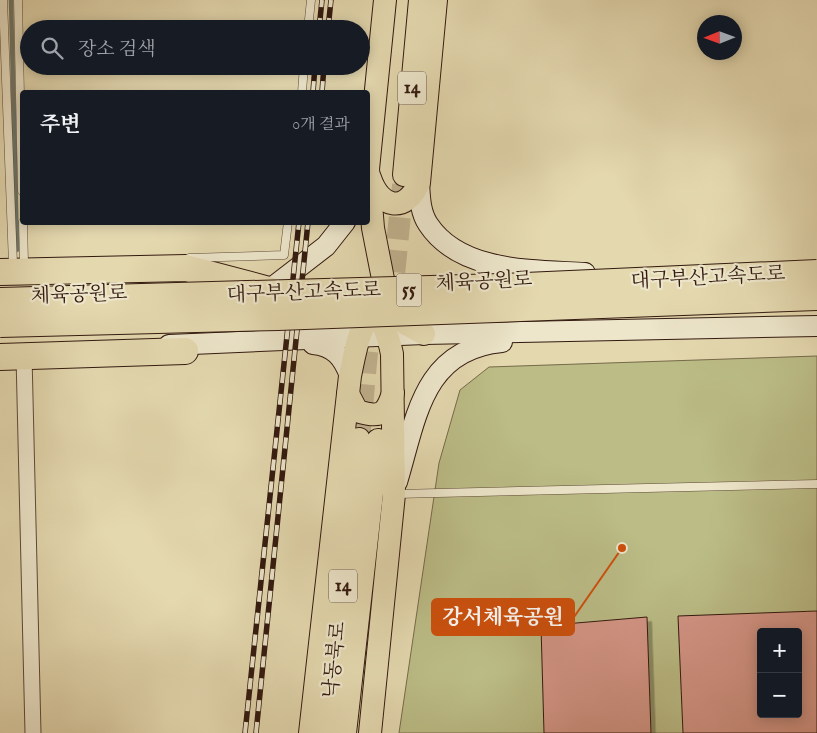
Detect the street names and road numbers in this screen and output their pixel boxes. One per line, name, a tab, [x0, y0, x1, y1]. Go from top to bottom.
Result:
road number: 14	[398, 72, 426, 105]
street label: 대구부산고속도로	[630, 261, 786, 295]
street label: 체육공원로	[435, 267, 533, 297]
road number: 55	[396, 274, 422, 306]
street label: 대구부산고속도로	[226, 278, 382, 308]
street label: 체육공원로	[30, 281, 128, 309]
road number: 14	[329, 570, 357, 602]
street label: 낙동북로	[319, 620, 351, 700]

